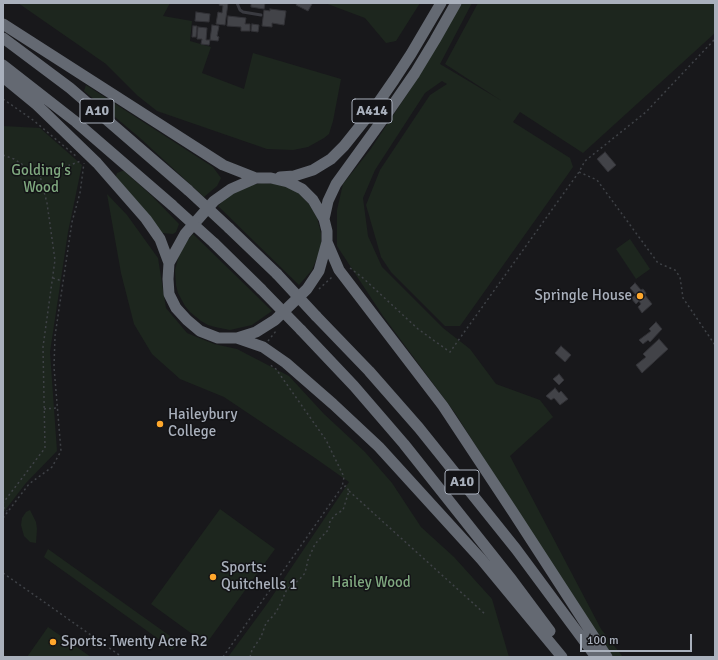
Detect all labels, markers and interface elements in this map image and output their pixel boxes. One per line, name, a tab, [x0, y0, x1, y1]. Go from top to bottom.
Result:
road number: A10	[80, 99, 114, 123]
road number: A414	[352, 99, 392, 123]
park label: Golding's Wood	[11, 162, 71, 197]
place label: Springle House	[535, 287, 632, 305]
marker: Springle House	[635, 291, 645, 301]
place label: Haileybury College	[168, 406, 237, 441]
marker: Haileybury College	[155, 419, 165, 429]
road number: A10	[445, 470, 479, 494]
place label: Sports: Quitchells 1	[221, 559, 297, 594]
marker: Sports: Quitchells 1	[208, 572, 218, 582]
park label: Hailey Wood	[331, 574, 411, 592]
scale bar	[582, 626, 694, 652]
place label: Sports: Twenty Acre R2	[61, 633, 208, 651]
text: 100 m	[587, 633, 619, 648]
marker: Sports: Twenty Acre R2	[48, 637, 58, 647]

